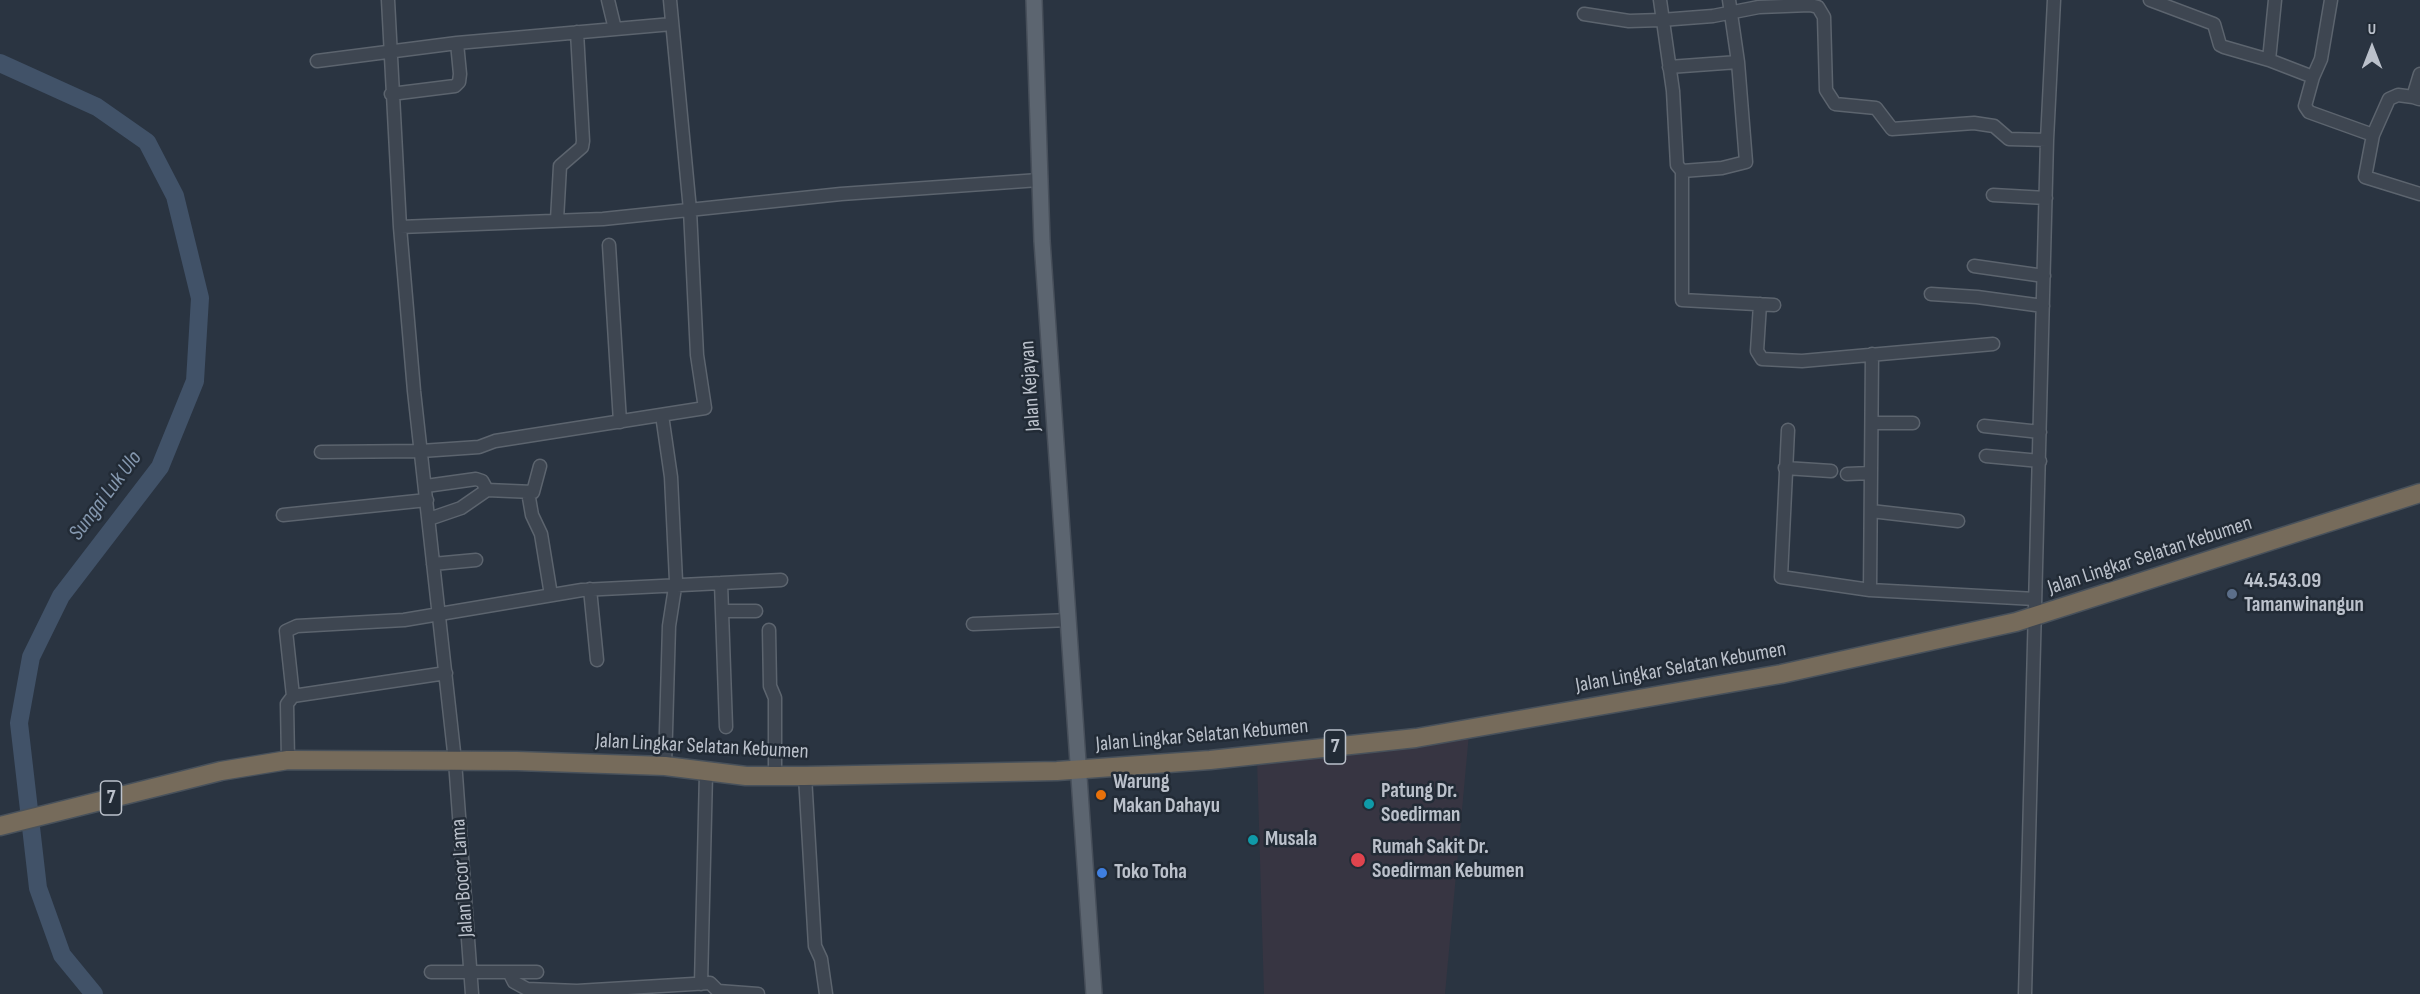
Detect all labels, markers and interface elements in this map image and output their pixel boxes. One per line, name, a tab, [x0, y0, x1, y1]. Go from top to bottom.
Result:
north arrow	[2342, 18, 2402, 78]
text: U	[2368, 20, 2376, 39]
street label: Jalan Kejayan	[1015, 340, 1047, 432]
water label: Sungai Luk Ulo	[64, 446, 148, 546]
street label: Jalan Lingkar Selatan Kebumen	[2045, 511, 2255, 601]
place label: 44.543.09 Tamanwinangun	[2244, 569, 2364, 619]
marker: 44.543.09 Tamanwinangun	[2225, 587, 2239, 601]
street label: Jalan Lingkar Selatan Kebumen	[1574, 637, 1788, 699]
street label: Jalan Lingkar Selatan Kebumen	[1095, 714, 1309, 758]
street label: Jalan Lingkar Selatan Kebumen	[595, 729, 809, 765]
road number: 7	[1324, 730, 1346, 764]
place label: Warung Makan Dahayu	[1113, 770, 1220, 820]
place label: Patung Dr. Soedirman	[1381, 779, 1460, 829]
road number: 7	[100, 781, 122, 815]
marker: Warung Makan Dahayu	[1094, 788, 1108, 802]
marker: Patung Dr. Soedirman	[1362, 797, 1376, 811]
street label: Jalan Bocor Lama	[446, 818, 480, 938]
place label: Musala	[1265, 827, 1317, 853]
marker: Musala	[1246, 833, 1260, 847]
place label: Rumah Sakit Dr. Soedirman Kebumen	[1372, 835, 1524, 885]
marker: Rumah Sakit Dr. Soedirman Kebumen	[1349, 851, 1367, 869]
place label: Toko Toha	[1114, 860, 1187, 886]
marker: Toko Toha	[1095, 866, 1109, 880]

